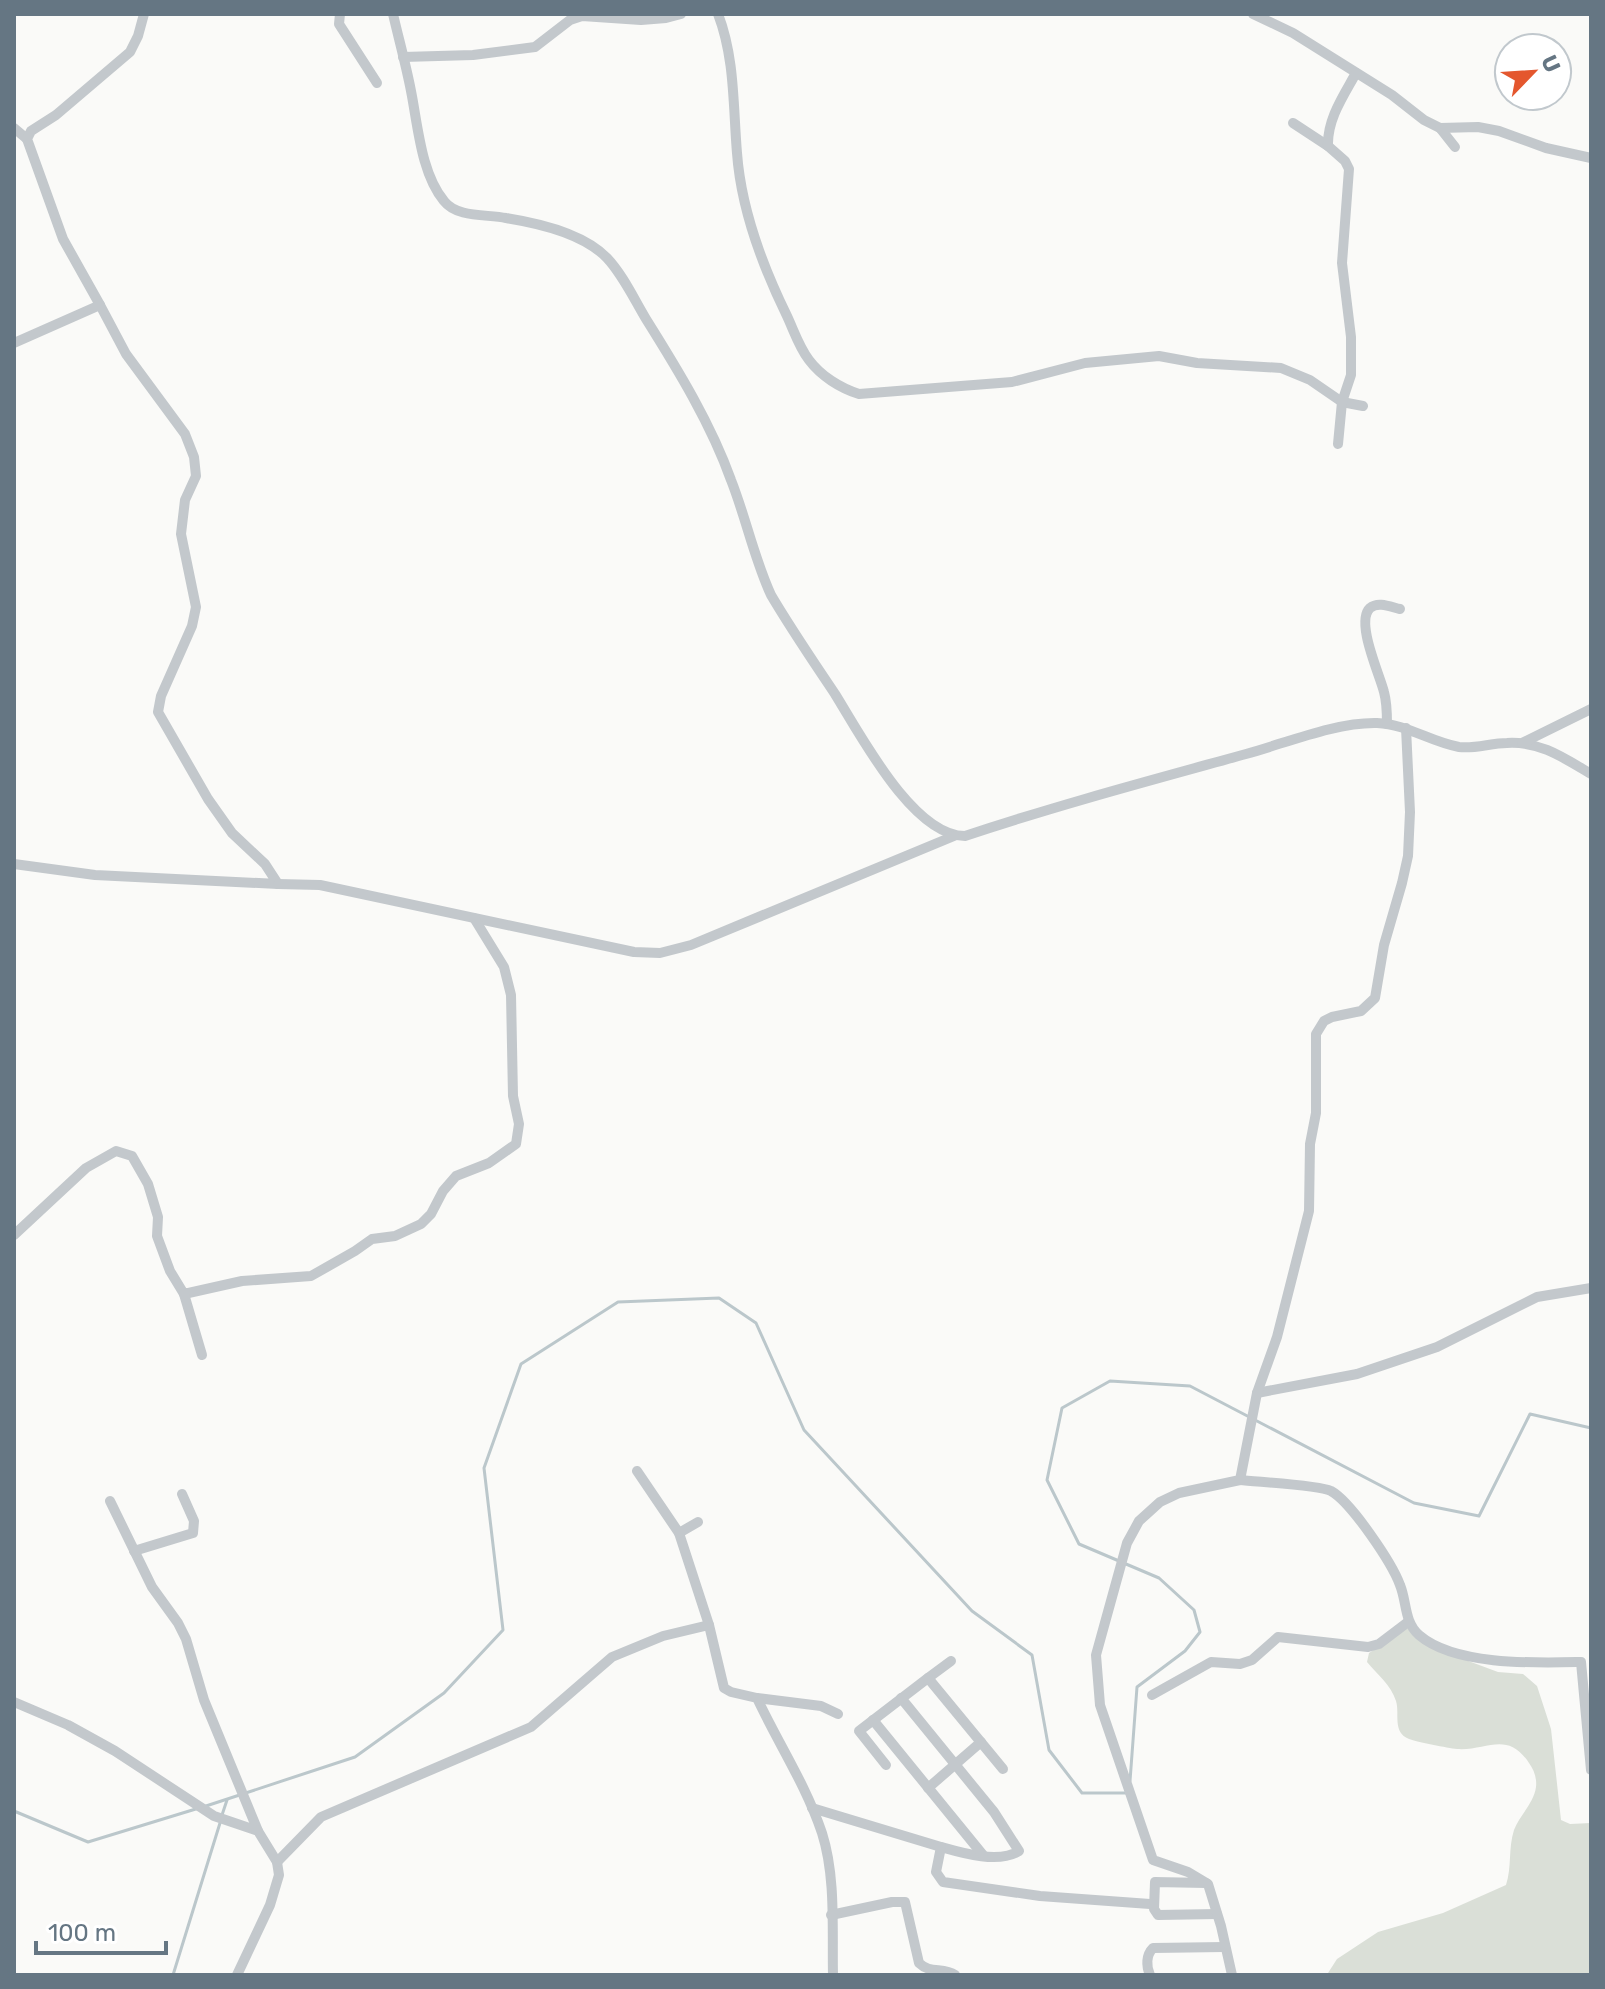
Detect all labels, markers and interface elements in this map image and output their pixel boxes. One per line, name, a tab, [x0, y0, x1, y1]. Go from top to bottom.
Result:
north arrow	[1493, 32, 1573, 112]
text: U	[1535, 51, 1566, 77]
scale bar	[36, 1905, 166, 1955]
text: 100 m	[48, 1919, 116, 1947]

